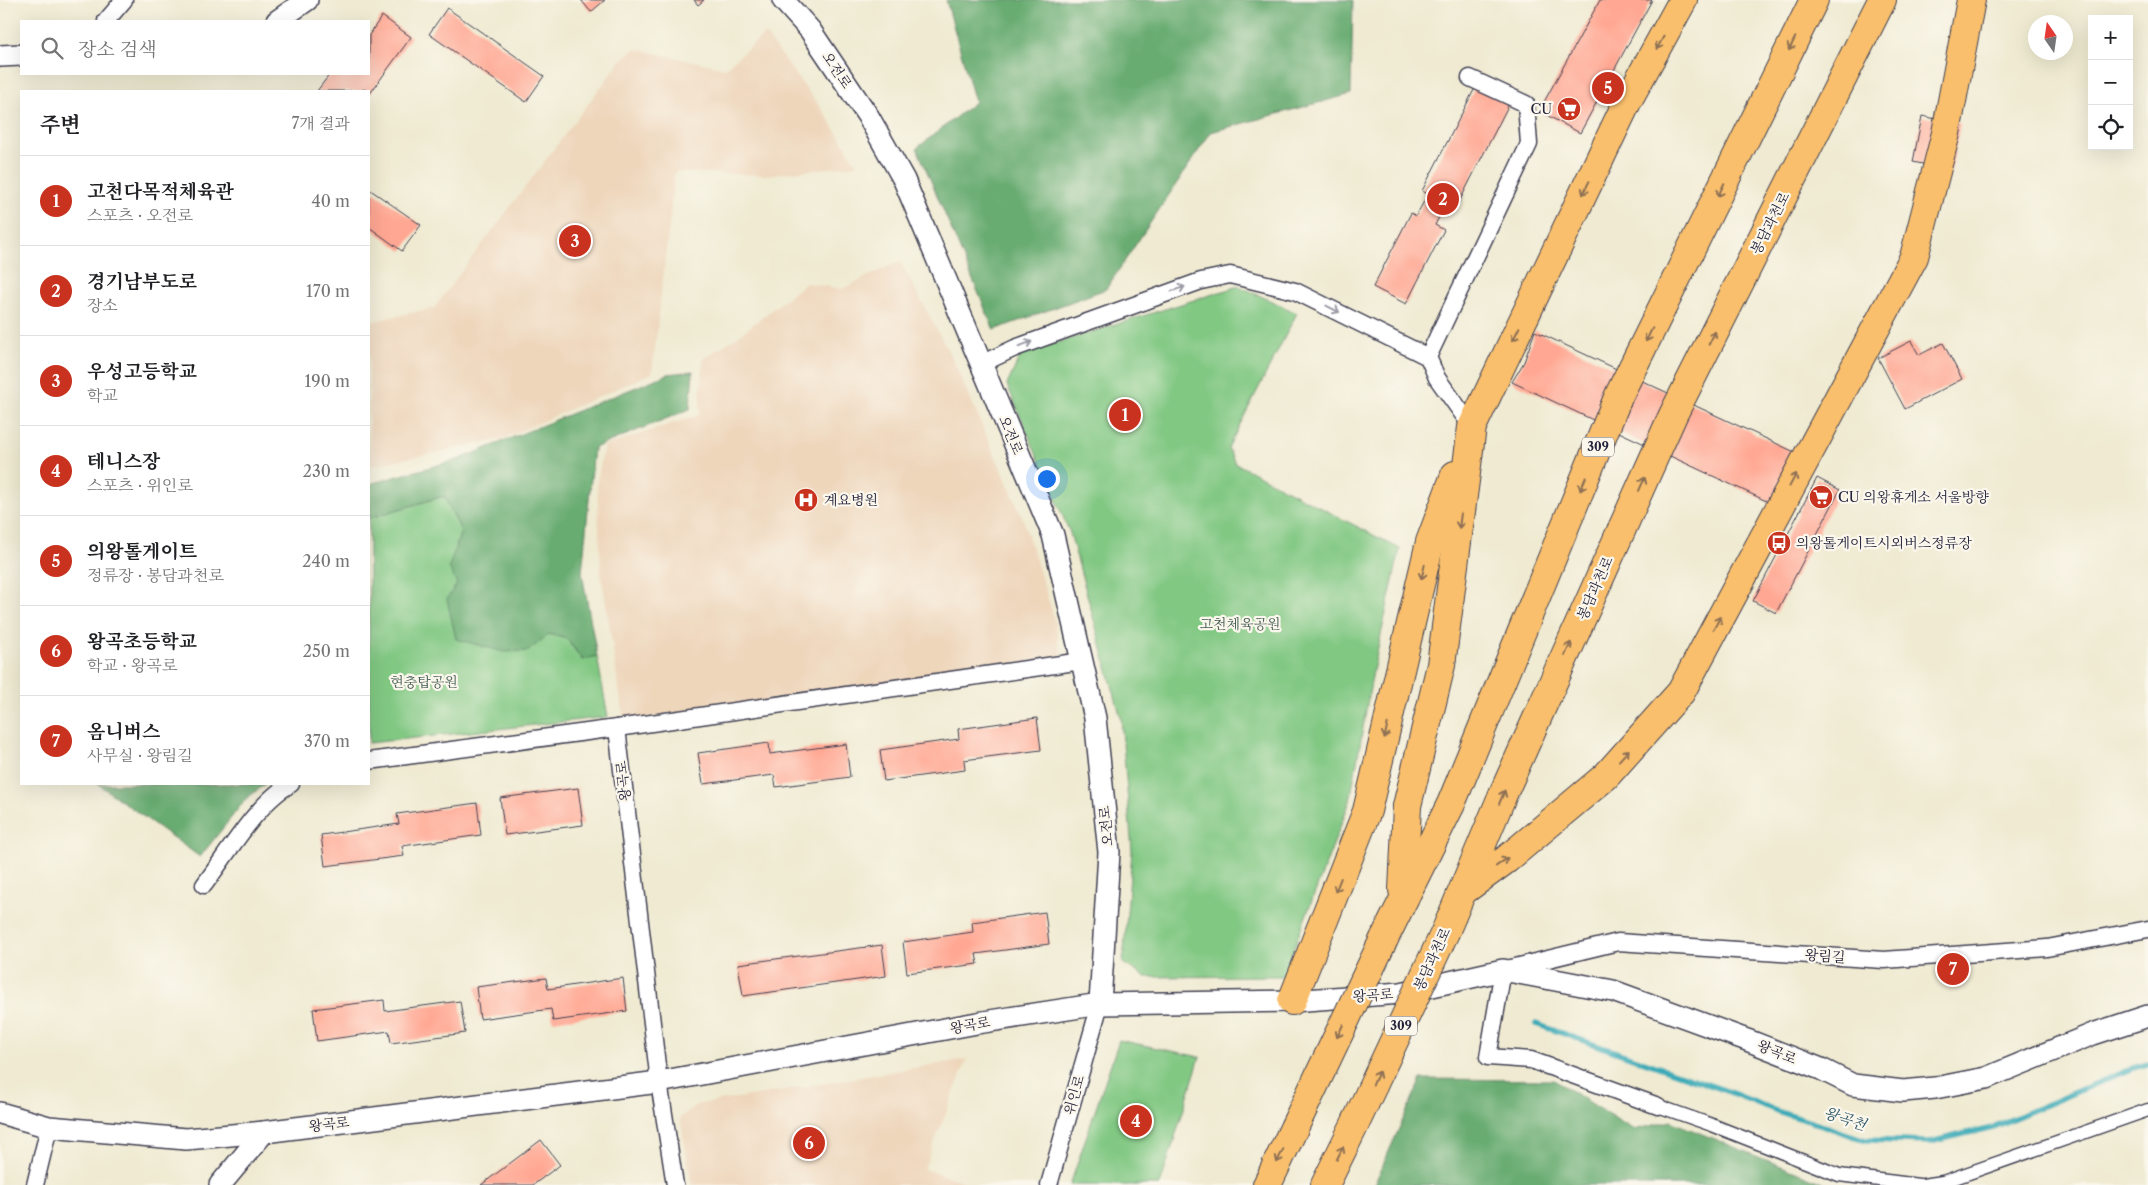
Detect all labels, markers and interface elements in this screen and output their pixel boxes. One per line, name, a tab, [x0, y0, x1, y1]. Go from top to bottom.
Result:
north arrow	[2028, 15, 2073, 60]
map controls	[2088, 15, 2133, 150]
button: +	[2088, 15, 2133, 60]
search box	[20, 20, 370, 75]
icon: search	[38, 34, 66, 62]
one-way arrow	[1654, 35, 1664, 49]
one-way arrow	[1787, 36, 1797, 51]
text: 장소 검색	[78, 38, 156, 61]
street label: 오전로	[818, 48, 856, 92]
button: −	[2088, 60, 2133, 105]
pin: 5	[1592, 69, 1624, 107]
supermarket icon: CU	[1556, 96, 1582, 122]
place label: CU	[1530, 100, 1552, 118]
button: locate	[2088, 105, 2133, 150]
text: 주변	[40, 112, 81, 137]
text: 7개 결과	[291, 113, 350, 133]
text: 고천다목적체육관	[87, 180, 234, 203]
pin: 2	[1427, 180, 1459, 218]
one-way arrow	[1581, 180, 1591, 195]
one-way arrow	[1716, 182, 1726, 197]
street label: 봉담과천로	[1747, 188, 1794, 257]
text: 1	[52, 191, 60, 211]
text: 40 m	[311, 191, 350, 211]
text: 스포츠 · 오전로	[87, 205, 193, 225]
pin: 3	[559, 222, 591, 260]
text: 경기남부도로	[87, 270, 197, 293]
text: 2	[51, 281, 61, 301]
text: 170 m	[306, 281, 350, 301]
one-way arrow	[1170, 284, 1186, 293]
text: 장소	[87, 295, 118, 315]
one-way arrow	[1325, 305, 1340, 314]
one-way arrow	[1510, 326, 1520, 341]
one-way arrow	[1644, 328, 1654, 343]
one-way arrow	[1708, 331, 1717, 346]
one-way arrow	[1017, 339, 1033, 348]
text: 우성고등학교	[87, 360, 197, 383]
text: 3	[51, 371, 61, 391]
text: 190 m	[305, 371, 350, 391]
text: 학교	[87, 385, 118, 405]
pin: 1	[1109, 396, 1141, 434]
street label: 오전로	[995, 413, 1027, 458]
road number: 309	[1582, 438, 1614, 457]
text: 테니스장	[87, 450, 160, 473]
text: 4	[51, 461, 61, 481]
text: 230 m	[303, 461, 350, 481]
your location	[1034, 466, 1060, 492]
one-way arrow	[1789, 473, 1799, 487]
text: 스포츠 · 위인로	[87, 475, 193, 495]
one-way arrow	[1578, 476, 1587, 491]
one-way arrow	[1637, 477, 1647, 492]
supermarket icon: CU 의왕휴게소 서울방향	[1808, 484, 1834, 510]
hospital icon: 계요병원	[793, 487, 819, 513]
place label: CU 의왕휴게소 서울방향	[1838, 488, 1989, 506]
place label: 계요병원	[824, 491, 878, 509]
one-way arrow	[1455, 513, 1465, 529]
bus stop icon: 의왕톨게이트시외버스정류장	[1766, 530, 1792, 556]
place label: 의왕톨게이트시외버스정류장	[1796, 534, 1972, 552]
text: 의왕톨게이트	[87, 540, 197, 563]
text: 5	[52, 551, 60, 571]
text: 240 m	[302, 551, 350, 571]
street label: 봉담과천로	[1573, 553, 1617, 623]
one-way arrow	[1418, 564, 1427, 580]
text: 정류장 · 봉담과천로	[87, 565, 224, 585]
park label: 고천체육공원	[1199, 615, 1281, 633]
one-way arrow	[1712, 616, 1722, 631]
text: 왕곡초등학교	[87, 630, 197, 653]
text: 6	[51, 641, 61, 661]
text: 250 m	[303, 641, 350, 661]
one-way arrow	[1564, 642, 1573, 657]
text: 학교 · 왕곡로	[87, 655, 177, 675]
park label: 현충탑공원	[390, 673, 458, 691]
text: 옴니버스	[87, 720, 160, 743]
one-way arrow	[1381, 722, 1390, 738]
text: 7	[52, 731, 60, 751]
text: 370 m	[304, 731, 350, 751]
text: 사무실 · 왕림길	[87, 745, 193, 765]
one-way arrow	[1619, 749, 1630, 762]
street label: 왕곡로	[612, 759, 634, 802]
one-way arrow	[1497, 790, 1507, 805]
street label: 오전로	[1095, 804, 1117, 847]
one-way arrow	[1495, 857, 1509, 867]
one-way arrow	[1333, 877, 1342, 892]
street label: 봉담과천로	[1410, 924, 1455, 993]
street label: 왕림길	[1804, 946, 1846, 966]
pin: 7	[1937, 950, 1969, 988]
street label: 왕곡로	[1352, 985, 1394, 1005]
street label: 왕곡로	[948, 1013, 992, 1037]
road number: 309	[1385, 1016, 1417, 1036]
one-way arrow	[1335, 1023, 1345, 1038]
street label: 왕곡로	[1755, 1036, 1800, 1068]
one-way arrow	[1372, 1071, 1382, 1086]
street label: 위인로	[1060, 1073, 1088, 1117]
pin: 4	[1120, 1102, 1152, 1140]
water label: 왕곡천	[1822, 1103, 1870, 1135]
street label: 왕곡로	[308, 1113, 351, 1135]
pin: 6	[793, 1124, 825, 1162]
one-way arrow	[1336, 1146, 1346, 1161]
one-way arrow	[1275, 1149, 1285, 1164]

